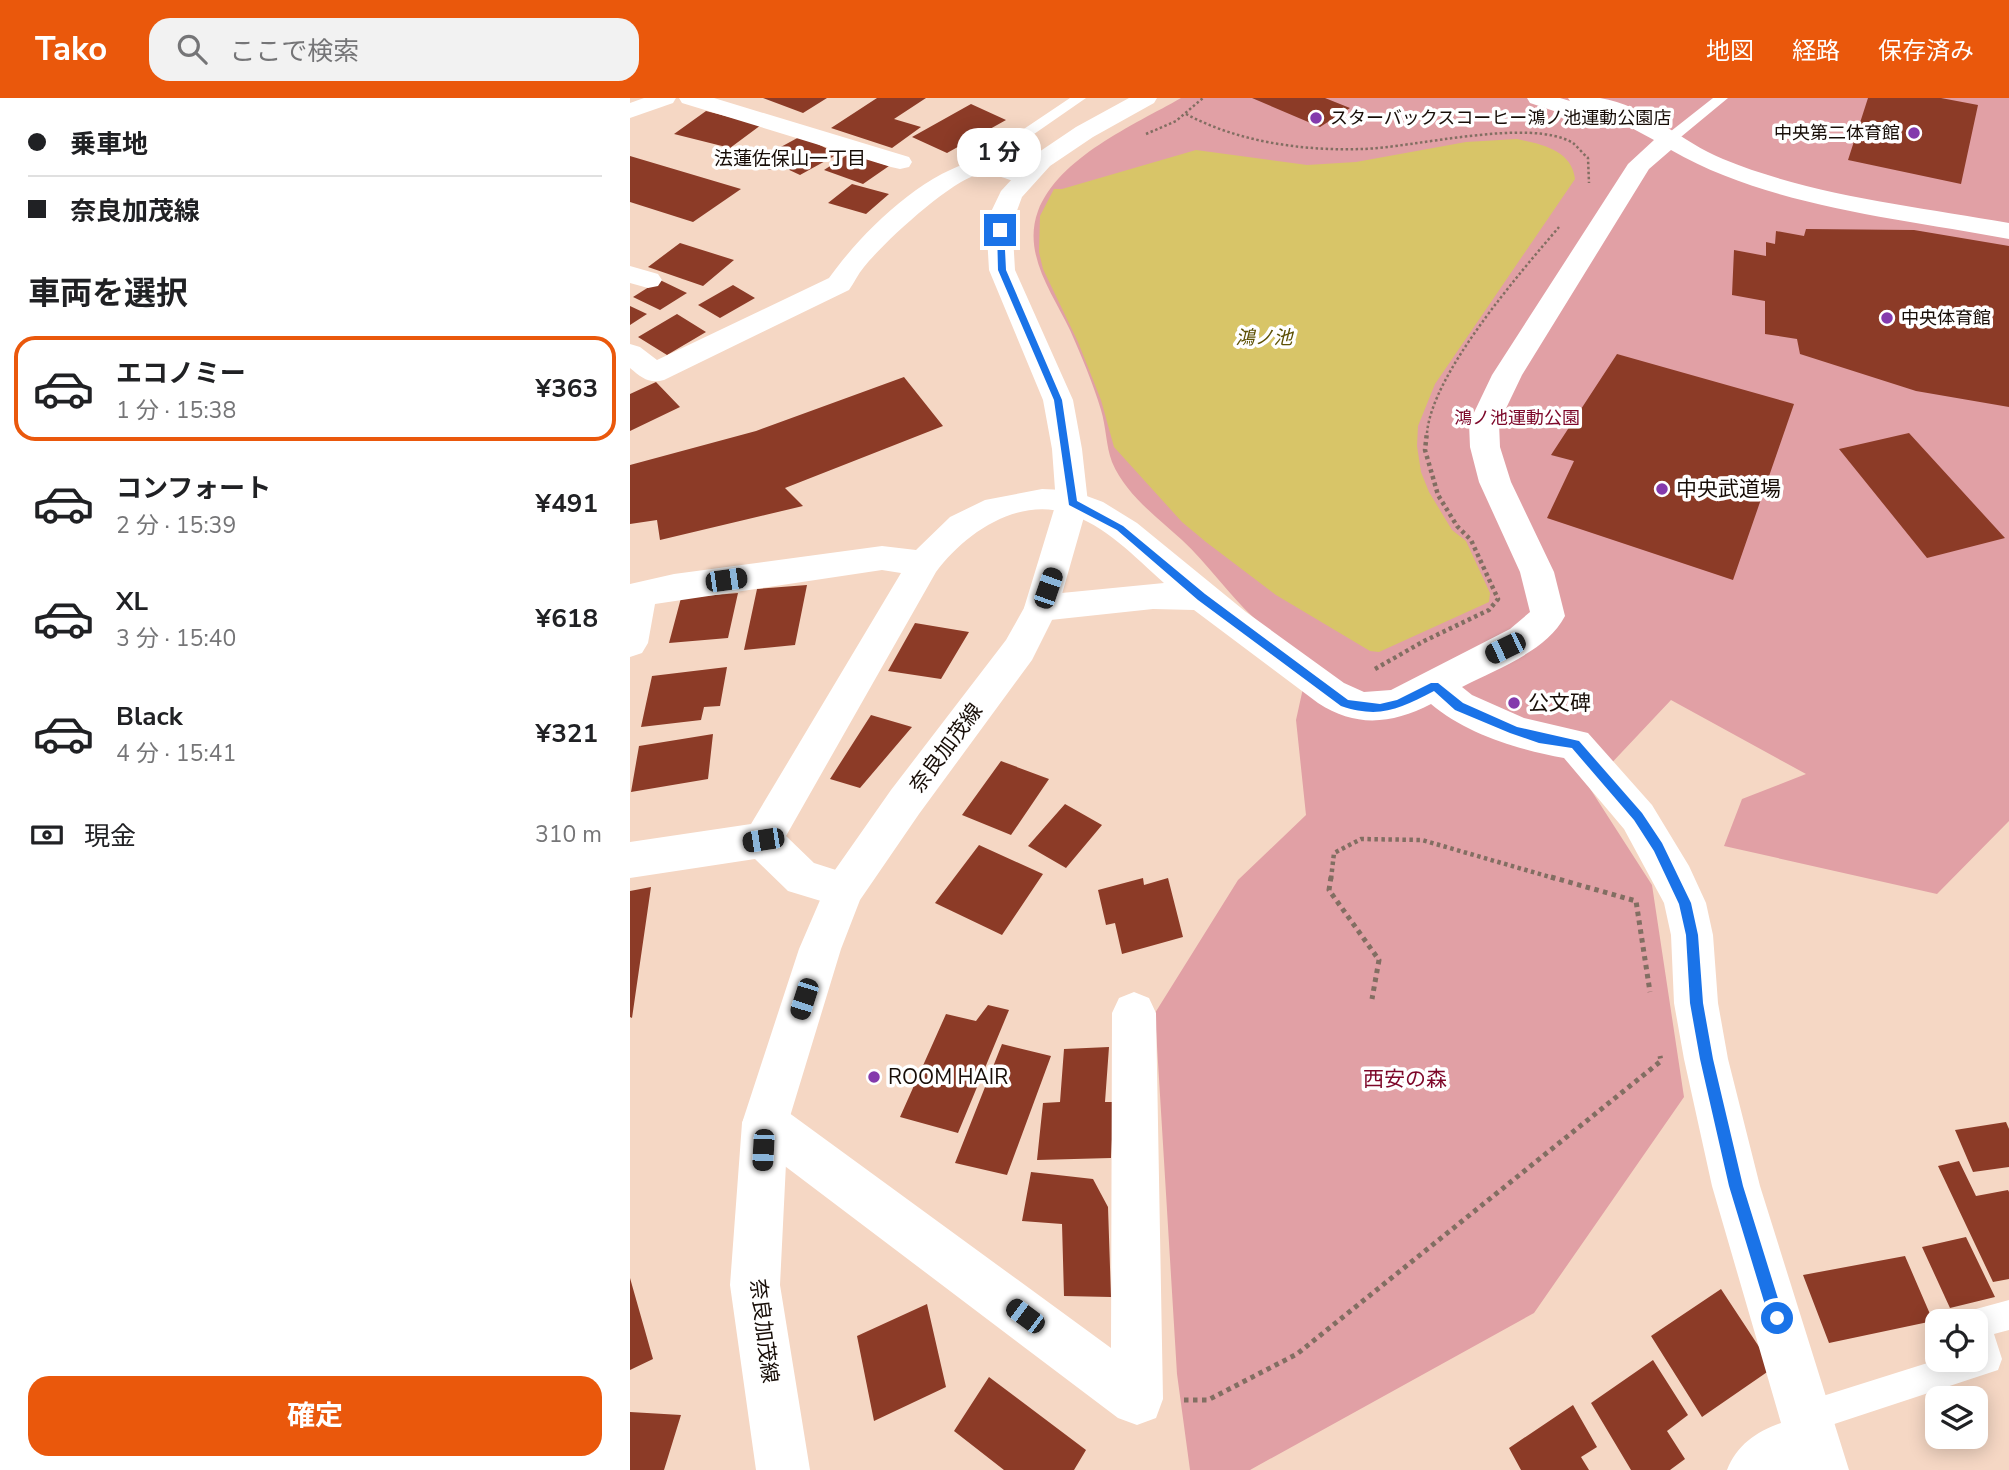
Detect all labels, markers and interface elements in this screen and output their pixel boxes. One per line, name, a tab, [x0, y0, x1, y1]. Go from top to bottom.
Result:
search box	[149, 18, 639, 81]
text: Tako	[35, 27, 107, 72]
icon: search	[173, 30, 211, 68]
text: ここで検索	[229, 34, 359, 69]
text: 地図	[1706, 35, 1754, 67]
text: 経路	[1792, 35, 1840, 67]
text: 保存済み	[1878, 35, 1974, 67]
place label: スターバックスコーヒー鴻ノ池運動公園店	[1330, 106, 1671, 130]
marker: スターバックスコーヒー鴻ノ池運動公園店	[1308, 110, 1324, 126]
place label: 中央第二体育館	[1774, 121, 1900, 145]
marker: 中央第二体育館	[1906, 125, 1922, 141]
text: 乗車地	[70, 127, 148, 162]
callout: 1 分	[958, 129, 1042, 178]
text: 1 分	[977, 137, 1021, 168]
district label: 法蓮佐保山一丁目	[714, 146, 866, 172]
text: 奈良加茂線	[70, 194, 200, 229]
route end	[984, 214, 1016, 246]
text: 車両を選択	[28, 272, 188, 315]
place label: 中央体育館	[1901, 306, 1991, 330]
marker: 中央体育館	[1879, 310, 1895, 326]
water label: 鴻ノ池	[1235, 325, 1294, 351]
text: エコノミー	[116, 356, 246, 391]
icon: car	[32, 357, 95, 420]
text: ¥363	[536, 371, 598, 406]
text: 1 分 · 15:38	[116, 395, 236, 426]
park label: 鴻ノ池運動公園	[1454, 406, 1580, 430]
text: コンフォート	[116, 471, 271, 506]
icon: car	[32, 472, 95, 535]
place label: 中央武道場	[1676, 475, 1781, 503]
marker: 中央武道場	[1654, 481, 1670, 497]
text: ¥491	[536, 486, 598, 521]
text: 2 分 · 15:39	[116, 510, 236, 541]
car	[1032, 565, 1065, 611]
car	[704, 567, 749, 593]
text: XL	[116, 584, 148, 619]
icon: car	[32, 587, 95, 650]
text: ¥618	[536, 601, 598, 636]
text: 3 分 · 15:40	[116, 623, 236, 654]
car	[1482, 629, 1529, 667]
place label: 公文碑	[1528, 689, 1591, 717]
marker: 公文碑	[1506, 695, 1522, 711]
street label: 奈良加茂線	[903, 698, 989, 798]
text: Black	[116, 699, 183, 734]
icon: car	[32, 702, 95, 765]
text: ¥321	[536, 716, 598, 751]
text: 4 分 · 15:41	[116, 738, 236, 769]
icon: cash	[28, 816, 66, 854]
text: 現金	[84, 819, 136, 854]
text: 310 m	[535, 819, 602, 850]
car	[741, 826, 786, 854]
car	[788, 976, 821, 1022]
place label: ROOM HAIR	[888, 1063, 1008, 1091]
park label: 西安の森	[1363, 1065, 1447, 1093]
marker: ROOM HAIR	[866, 1069, 882, 1085]
car	[752, 1128, 775, 1172]
street label: 奈良加茂線	[744, 1277, 784, 1385]
car	[1002, 1295, 1049, 1337]
route start	[1761, 1302, 1793, 1334]
map controls	[1925, 1309, 1988, 1449]
button: locate	[1925, 1309, 1988, 1372]
button: 確定	[28, 1376, 602, 1456]
button: layers	[1925, 1386, 1988, 1449]

